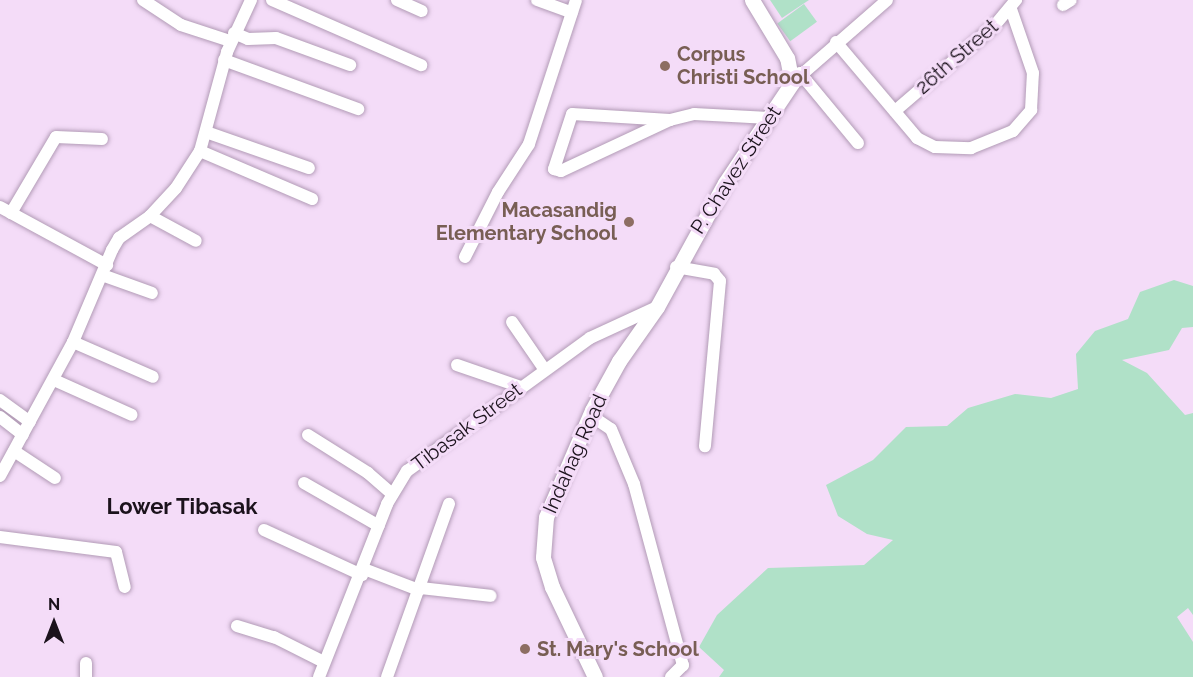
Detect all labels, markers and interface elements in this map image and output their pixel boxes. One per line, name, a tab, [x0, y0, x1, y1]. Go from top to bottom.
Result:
street label: 26th Street	[911, 15, 1003, 99]
place label: Corpus Christi School	[677, 42, 809, 89]
marker: Corpus Christi School	[658, 59, 672, 73]
street label: P. Chavez Street	[686, 101, 786, 239]
place label: Macasandig Elementary School	[435, 198, 617, 245]
marker: Macasandig Elementary School	[622, 215, 636, 229]
street label: Tibasak Street	[407, 378, 527, 476]
street label: Indahag Road	[538, 391, 612, 517]
district label: Lower Tibasak	[106, 494, 258, 520]
north arrow	[24, 593, 84, 653]
text: N	[48, 595, 60, 614]
place label: St. Mary's School	[537, 637, 699, 661]
marker: St. Mary's School	[518, 642, 532, 656]

